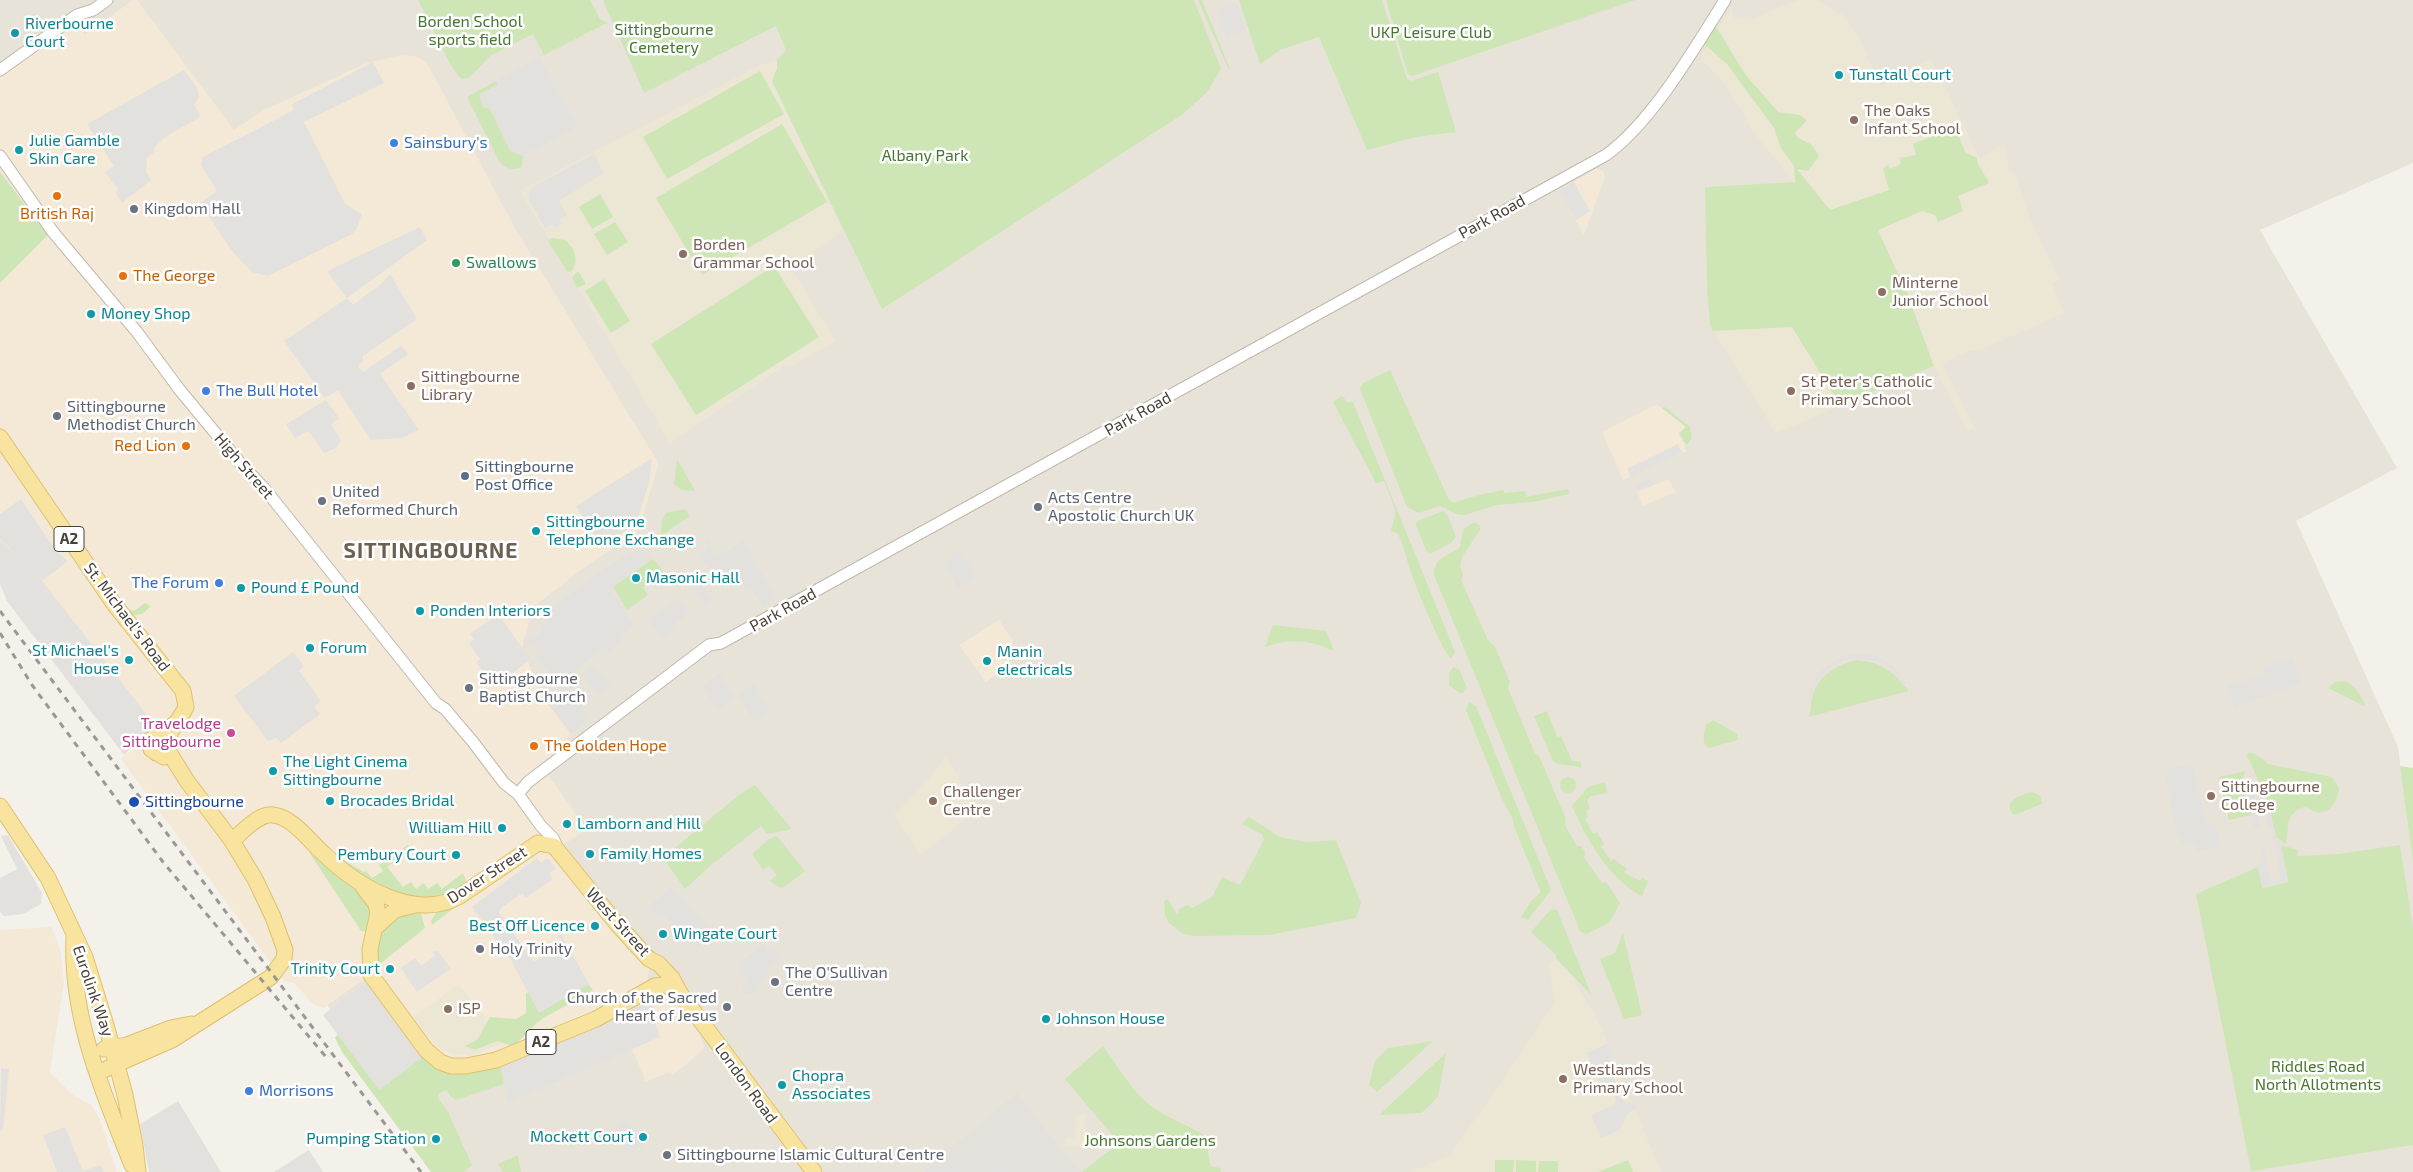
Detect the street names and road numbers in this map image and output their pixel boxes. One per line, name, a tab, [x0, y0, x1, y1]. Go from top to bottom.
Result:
street label: Park Road	[1455, 191, 1529, 243]
street label: Park Road	[1101, 388, 1175, 440]
street label: High Street	[210, 429, 278, 503]
road number: A2	[54, 526, 84, 552]
street label: St. Michael's Road	[80, 559, 174, 675]
street label: Park Road	[746, 584, 820, 636]
street label: Dover Street	[444, 842, 530, 908]
street label: West Street	[582, 884, 654, 960]
street label: Eurolink Way	[68, 943, 118, 1039]
road number: A2	[526, 1030, 556, 1054]
street label: London Road	[710, 1039, 782, 1127]

